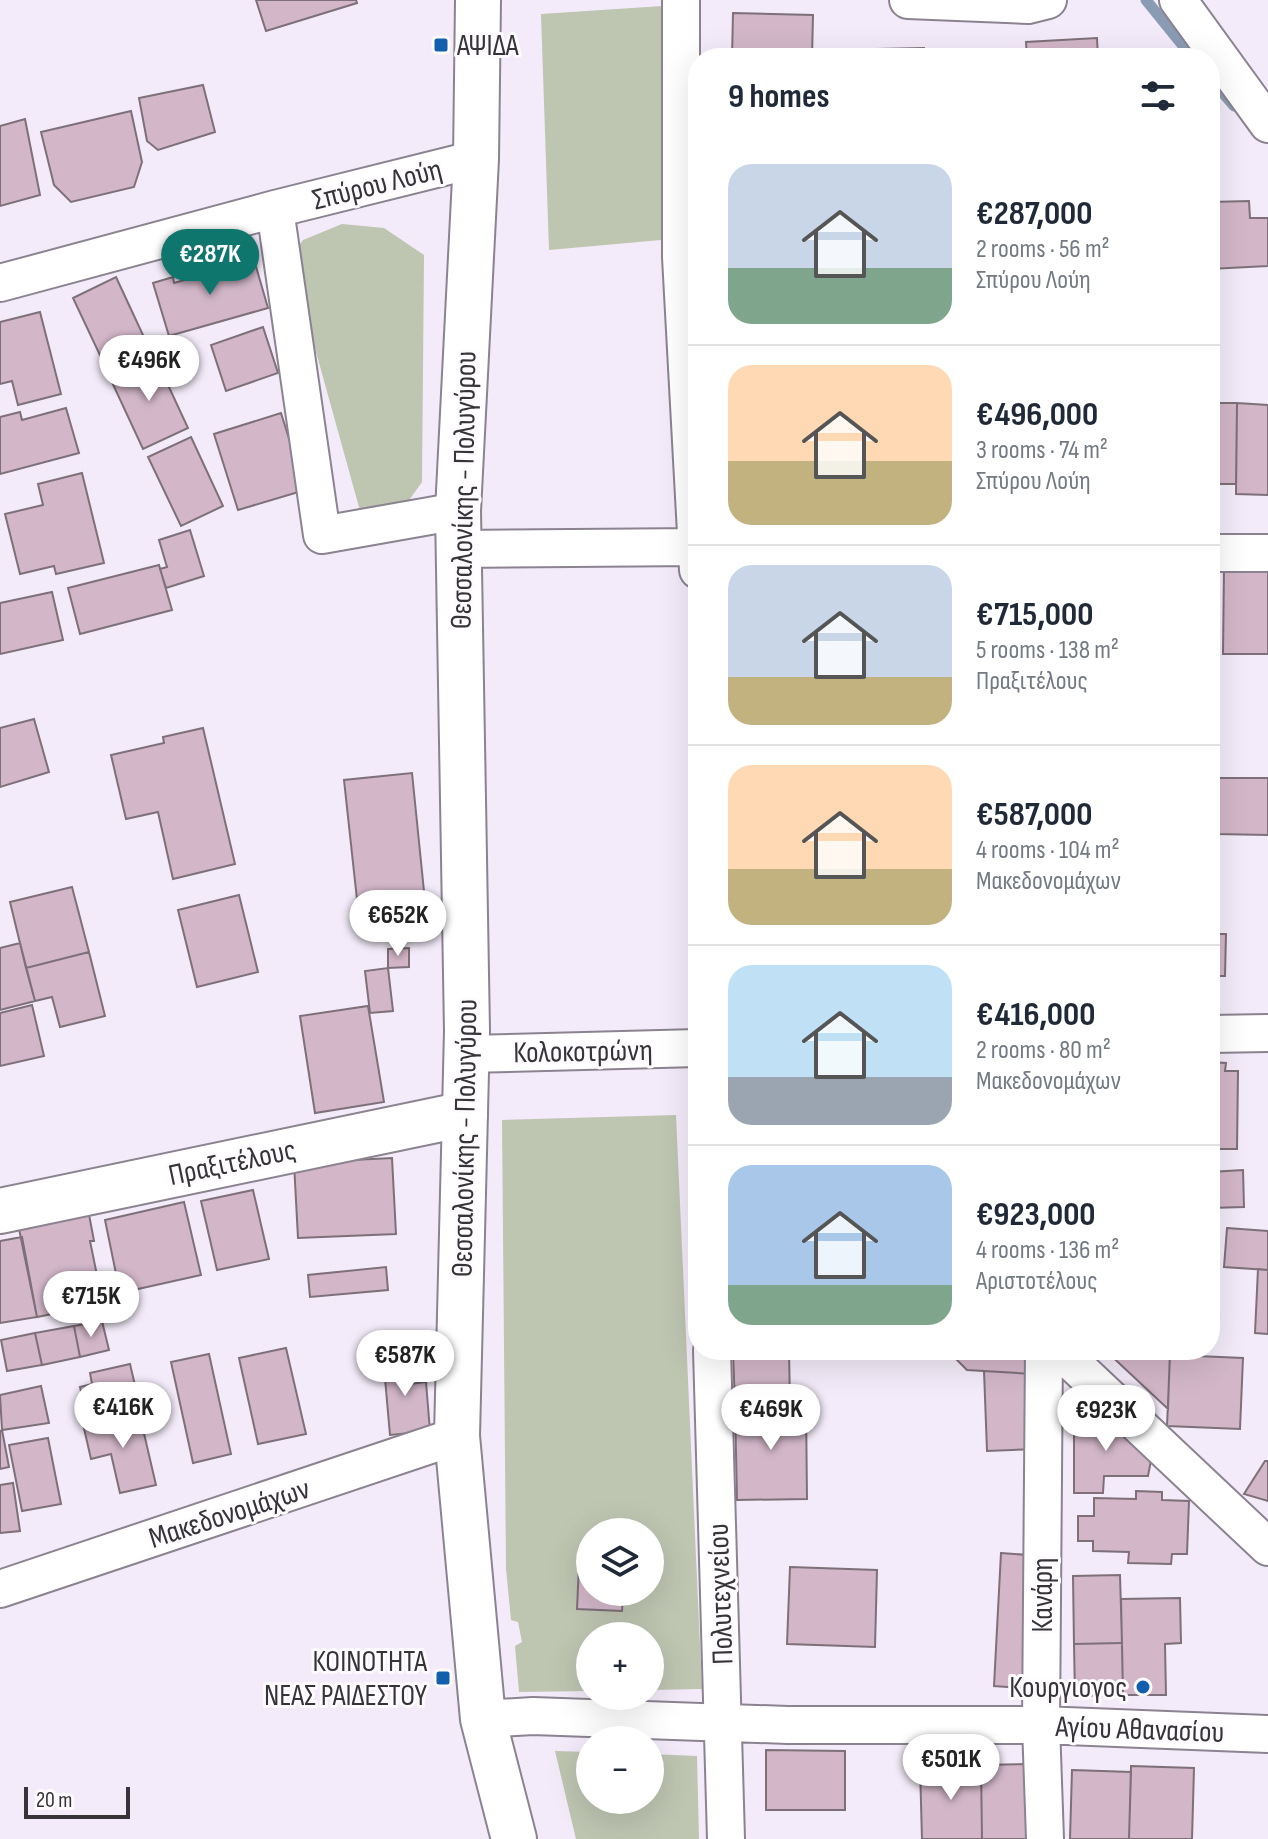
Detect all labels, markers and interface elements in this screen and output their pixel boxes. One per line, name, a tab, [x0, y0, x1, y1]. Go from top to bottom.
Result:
place label: ΑΨΙΔΑ	[456, 28, 519, 64]
marker: ΑΨΙΔΑ	[432, 36, 450, 54]
icon: filters	[1136, 74, 1180, 118]
text: 9 homes	[728, 76, 829, 117]
street label: Σπύρου Λούη	[309, 152, 446, 218]
text: €287,000	[976, 193, 1093, 234]
icon: home	[792, 196, 888, 292]
pin: €287K	[154, 229, 266, 297]
text: 2 rooms · 56 m²	[976, 234, 1110, 265]
text: €287K	[179, 239, 241, 270]
text: Σπύρου Λούη	[976, 265, 1091, 296]
pin: €496K	[93, 335, 205, 403]
text: €496K	[117, 345, 181, 376]
street label: Θεσσαλονίκης - Πολυγύρου	[444, 351, 484, 630]
text: €496,000	[976, 394, 1098, 435]
icon: home	[792, 397, 888, 493]
text: 3 rooms · 74 m²	[976, 435, 1108, 466]
text: Σπύρου Λούη	[976, 466, 1091, 497]
text: €715,000	[976, 594, 1093, 635]
icon: home	[792, 597, 888, 693]
text: 5 rooms · 138 m²	[976, 635, 1119, 666]
text: Πραξιτέλους	[976, 666, 1088, 697]
text: €587,000	[976, 794, 1092, 835]
icon: home	[792, 797, 888, 893]
text: 4 rooms · 104 m²	[976, 835, 1120, 866]
text: Μακεδονομάχων	[976, 866, 1121, 897]
pin: €652K	[342, 890, 454, 958]
text: €652K	[367, 900, 429, 931]
text: €416,000	[976, 994, 1095, 1035]
icon: home	[792, 997, 888, 1093]
street label: Θεσσαλονίκης - Πολυγύρου	[445, 999, 485, 1278]
street label: Κολοκοτρώνη	[513, 1033, 653, 1071]
text: 2 rooms · 80 m²	[976, 1035, 1111, 1066]
text: Μακεδονομάχων	[976, 1066, 1121, 1097]
street label: Πραξιτέλους	[165, 1132, 299, 1194]
text: €923,000	[976, 1194, 1096, 1235]
icon: home	[792, 1197, 888, 1293]
text: 4 rooms · 136 m²	[976, 1235, 1119, 1266]
text: Αριστοτέλους	[976, 1266, 1098, 1297]
pin: €715K	[35, 1271, 147, 1339]
text: €715K	[61, 1281, 121, 1312]
pin: €587K	[349, 1330, 461, 1398]
text: €587K	[374, 1340, 436, 1371]
pin: €416K	[67, 1382, 179, 1450]
pin: €469K	[715, 1384, 827, 1452]
pin: €923K	[1050, 1385, 1162, 1453]
text: €416K	[92, 1392, 154, 1423]
text: €469K	[739, 1394, 803, 1425]
text: €923K	[1075, 1395, 1137, 1426]
street label: Μακεδονομάχων	[144, 1471, 315, 1557]
map controls	[576, 1518, 664, 1814]
button: layers	[576, 1518, 664, 1606]
street label: Πολυτεχνείου	[701, 1523, 741, 1665]
street label: Κανάρη	[1025, 1558, 1061, 1632]
button: +	[576, 1622, 664, 1710]
place label: ΚΟΙΝΟΤΗΤΑ ΝΕΑΣ ΡΑΙΔΕΣΤΟΥ	[264, 1644, 427, 1714]
marker: ΚΟΙΝΟΤΗΤΑ ΝΕΑΣ ΡΑΙΔΕΣΤΟΥ	[434, 1669, 452, 1687]
place label: Κουργιογος	[1009, 1670, 1127, 1706]
marker: Κουργιογος	[1134, 1678, 1152, 1696]
street label: Αγίου Αθανασίου	[1054, 1709, 1225, 1751]
button: −	[576, 1726, 664, 1814]
pin: €501K	[895, 1734, 1007, 1802]
text: €501K	[921, 1744, 981, 1775]
scale bar	[24, 1783, 130, 1819]
text: 20 m	[36, 1787, 73, 1814]

